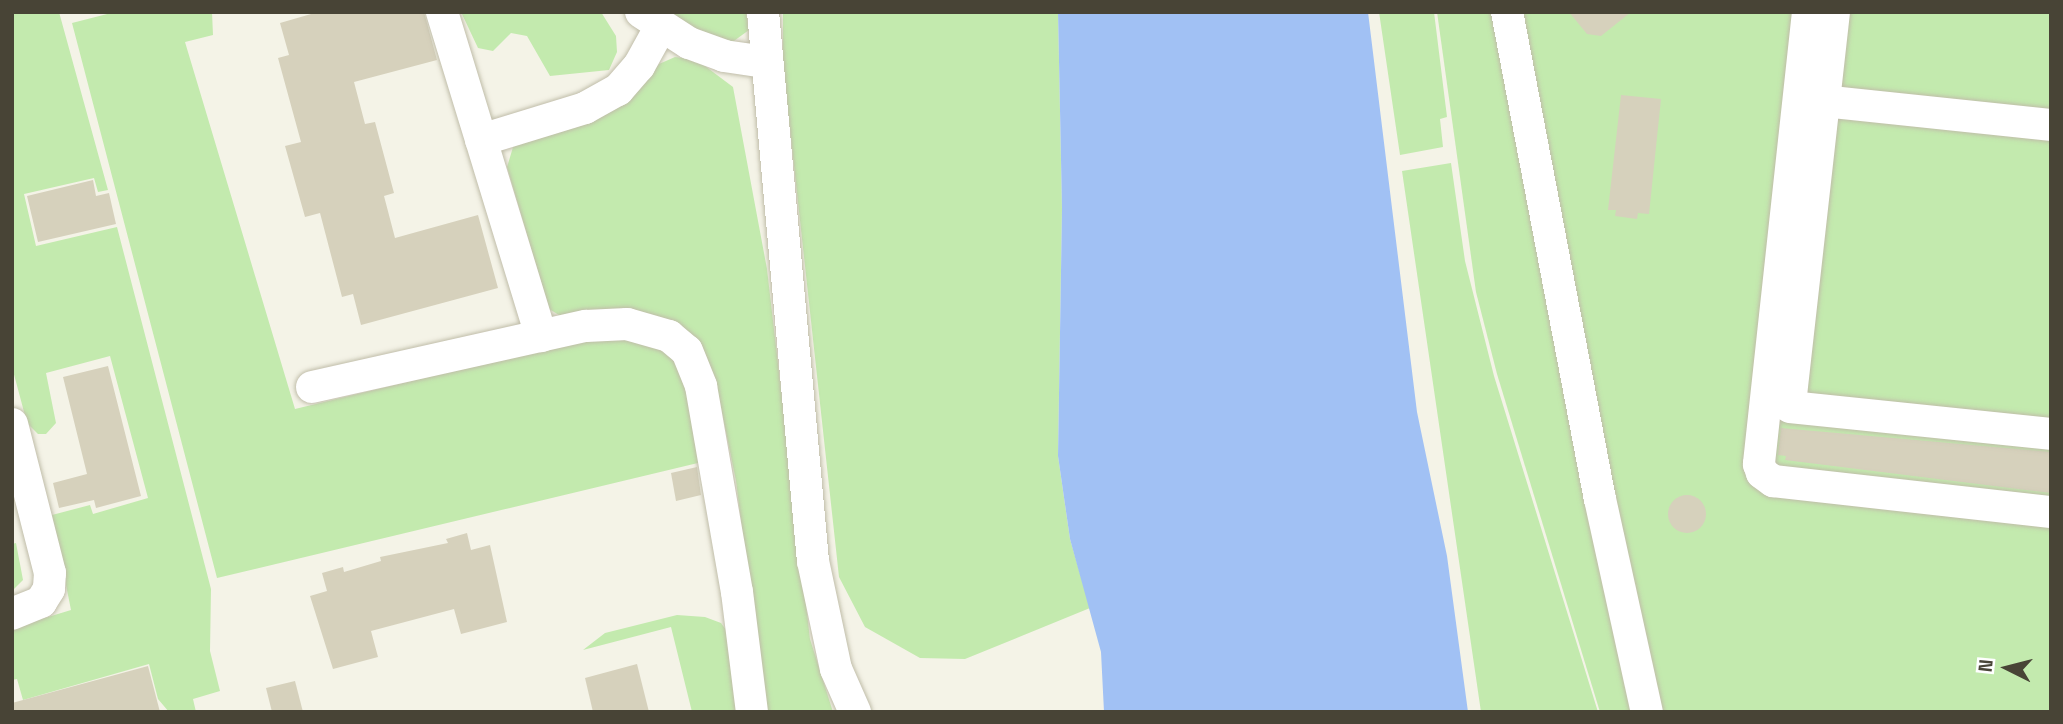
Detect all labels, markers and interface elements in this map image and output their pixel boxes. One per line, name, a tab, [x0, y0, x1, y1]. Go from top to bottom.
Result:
north arrow	[1972, 633, 2042, 703]
text: N	[1973, 658, 1999, 673]

